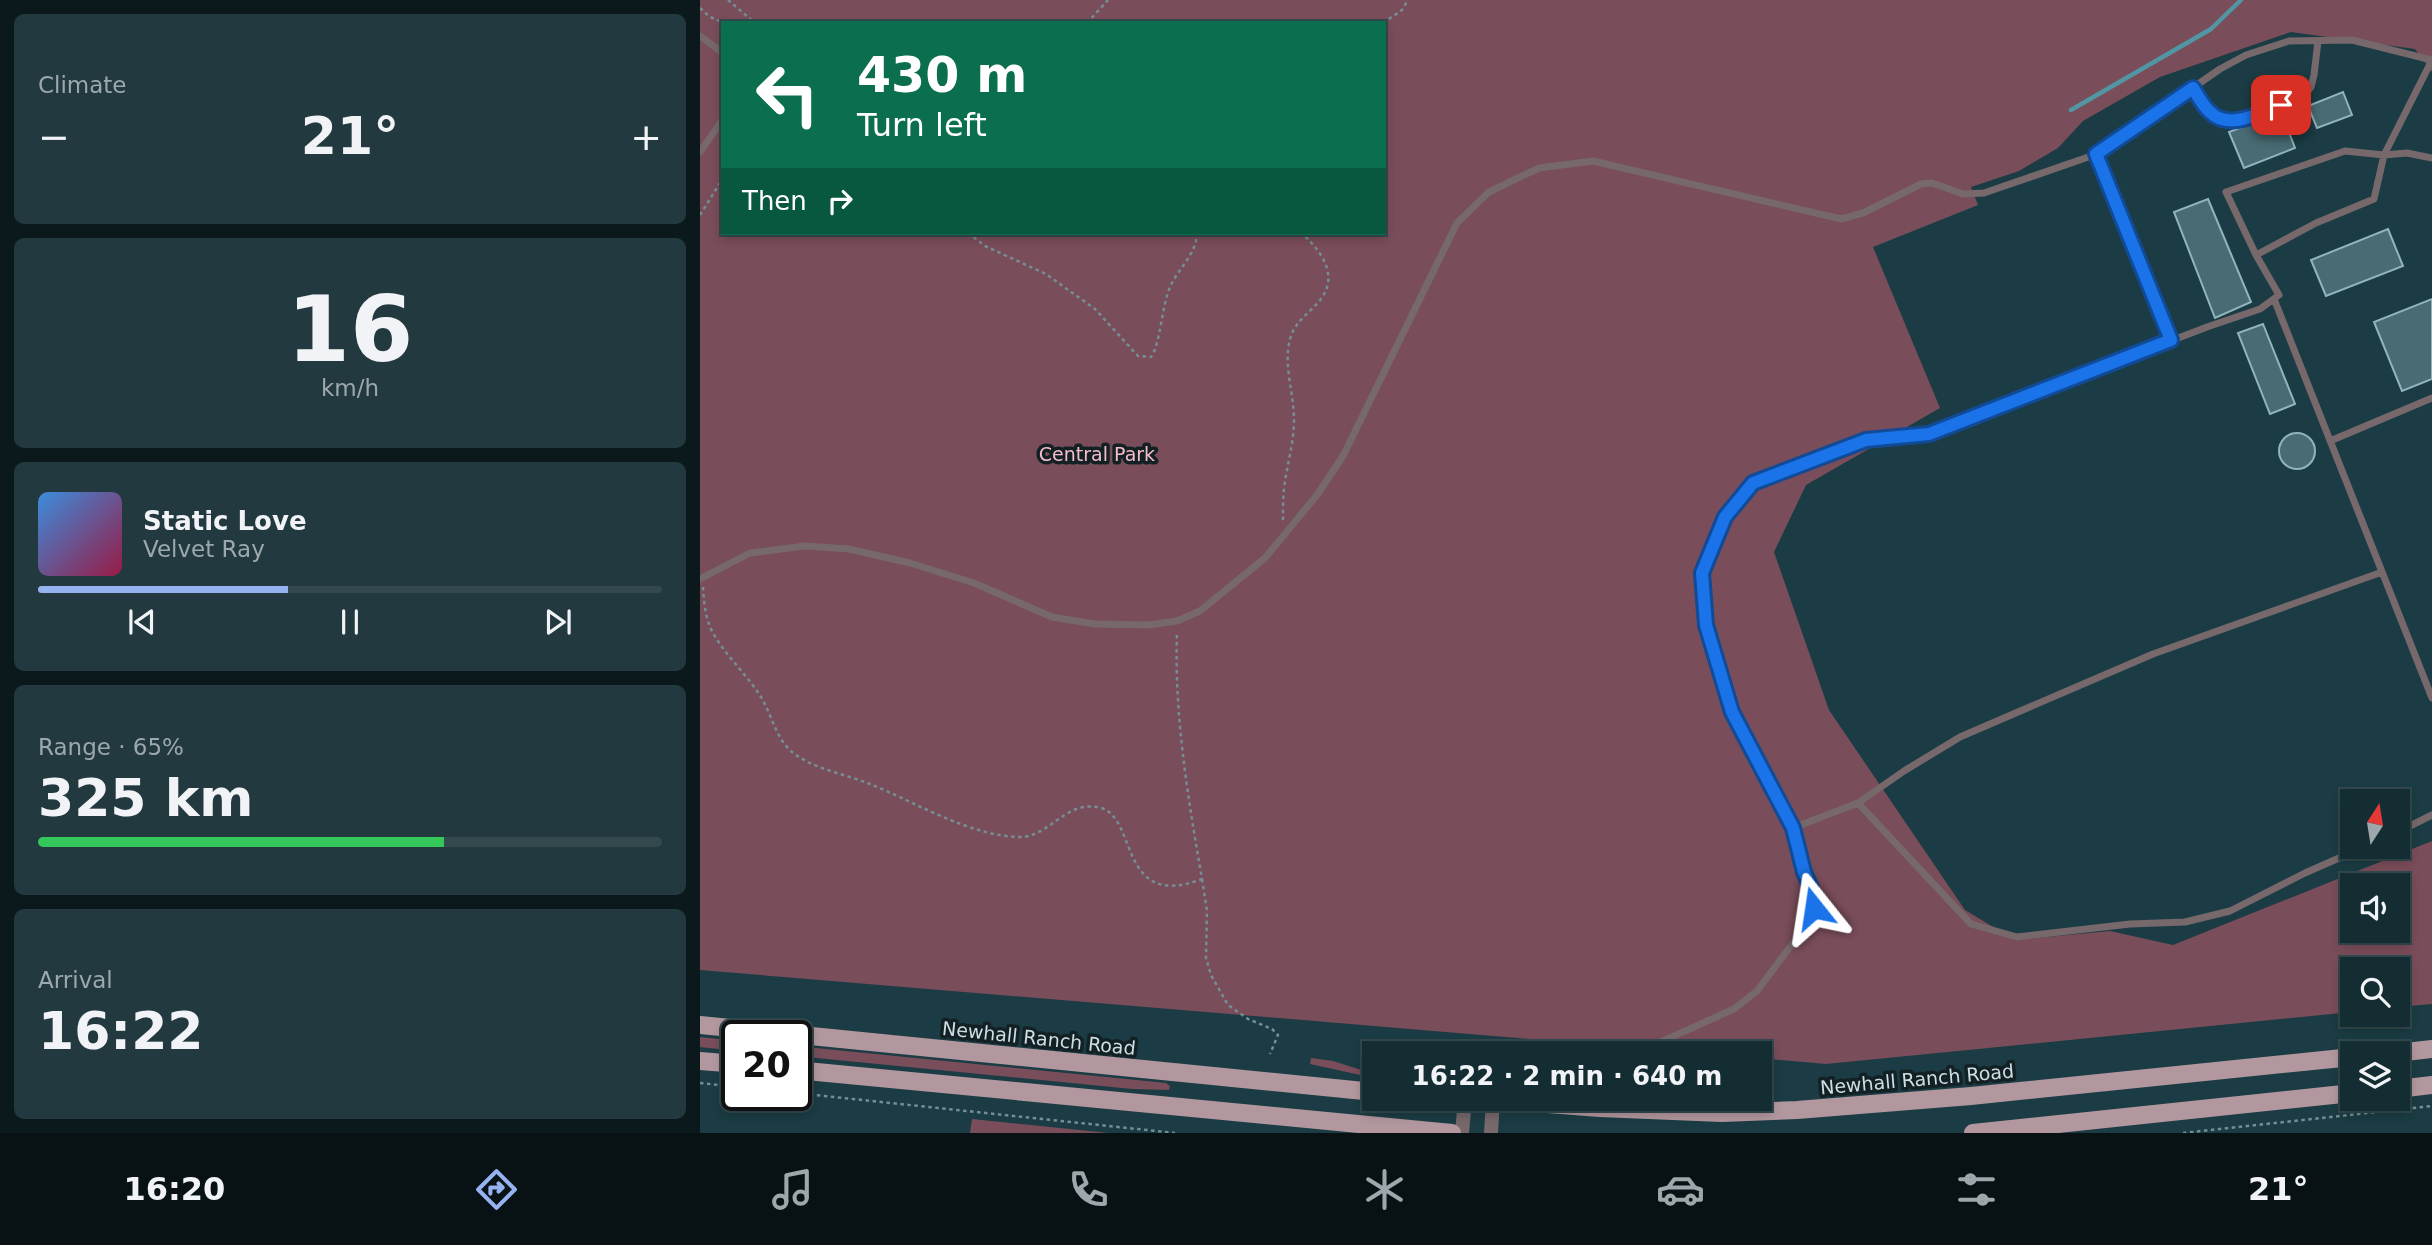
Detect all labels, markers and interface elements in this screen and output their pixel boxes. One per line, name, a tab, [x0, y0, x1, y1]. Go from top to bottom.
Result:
text: 430 m	[857, 47, 1027, 104]
icon: left	[742, 49, 833, 140]
text: Climate	[38, 72, 127, 98]
pin	[2251, 75, 2311, 135]
icon: arrive	[2262, 86, 2300, 124]
text: 21°	[301, 106, 399, 166]
text: Turn left	[857, 106, 987, 144]
text: −	[38, 115, 70, 159]
text: +	[630, 115, 662, 159]
icon: right	[821, 182, 859, 220]
text: Then	[742, 186, 807, 216]
text: 16	[287, 277, 413, 382]
text: km/h	[321, 375, 379, 401]
park label: Central Park	[1039, 443, 1155, 465]
text: Static Love	[143, 506, 307, 536]
text: Velvet Ray	[143, 536, 265, 562]
icon: previous	[123, 603, 161, 641]
icon: pause	[331, 603, 369, 641]
icon: next	[539, 603, 577, 641]
text: Range · 65%	[38, 734, 184, 760]
text: 325 km	[38, 768, 253, 828]
north arrow	[2340, 789, 2410, 859]
map controls	[2340, 789, 2410, 1111]
position arrow	[1777, 871, 1851, 945]
button: sound	[2340, 873, 2410, 943]
button: search	[2340, 957, 2410, 1027]
text: Arrival	[38, 967, 113, 993]
text: 16:22	[38, 1001, 204, 1061]
street label: Newhall Ranch Road	[941, 1017, 1137, 1059]
speed limit sign: 20	[721, 1020, 812, 1111]
button: layers	[2340, 1041, 2410, 1111]
street label: Newhall Ranch Road	[1819, 1060, 2015, 1098]
text: 16:22 · 2 min · 640 m	[1412, 1061, 1722, 1091]
icon: directions	[472, 1165, 521, 1214]
icon: music	[768, 1165, 817, 1214]
icon: phone	[1064, 1165, 1113, 1214]
icon: climate	[1360, 1165, 1409, 1214]
icon: car	[1656, 1165, 1705, 1214]
icon: filters	[1952, 1165, 2001, 1214]
text: 16:20	[123, 1170, 225, 1208]
text: 21°	[2248, 1170, 2308, 1208]

